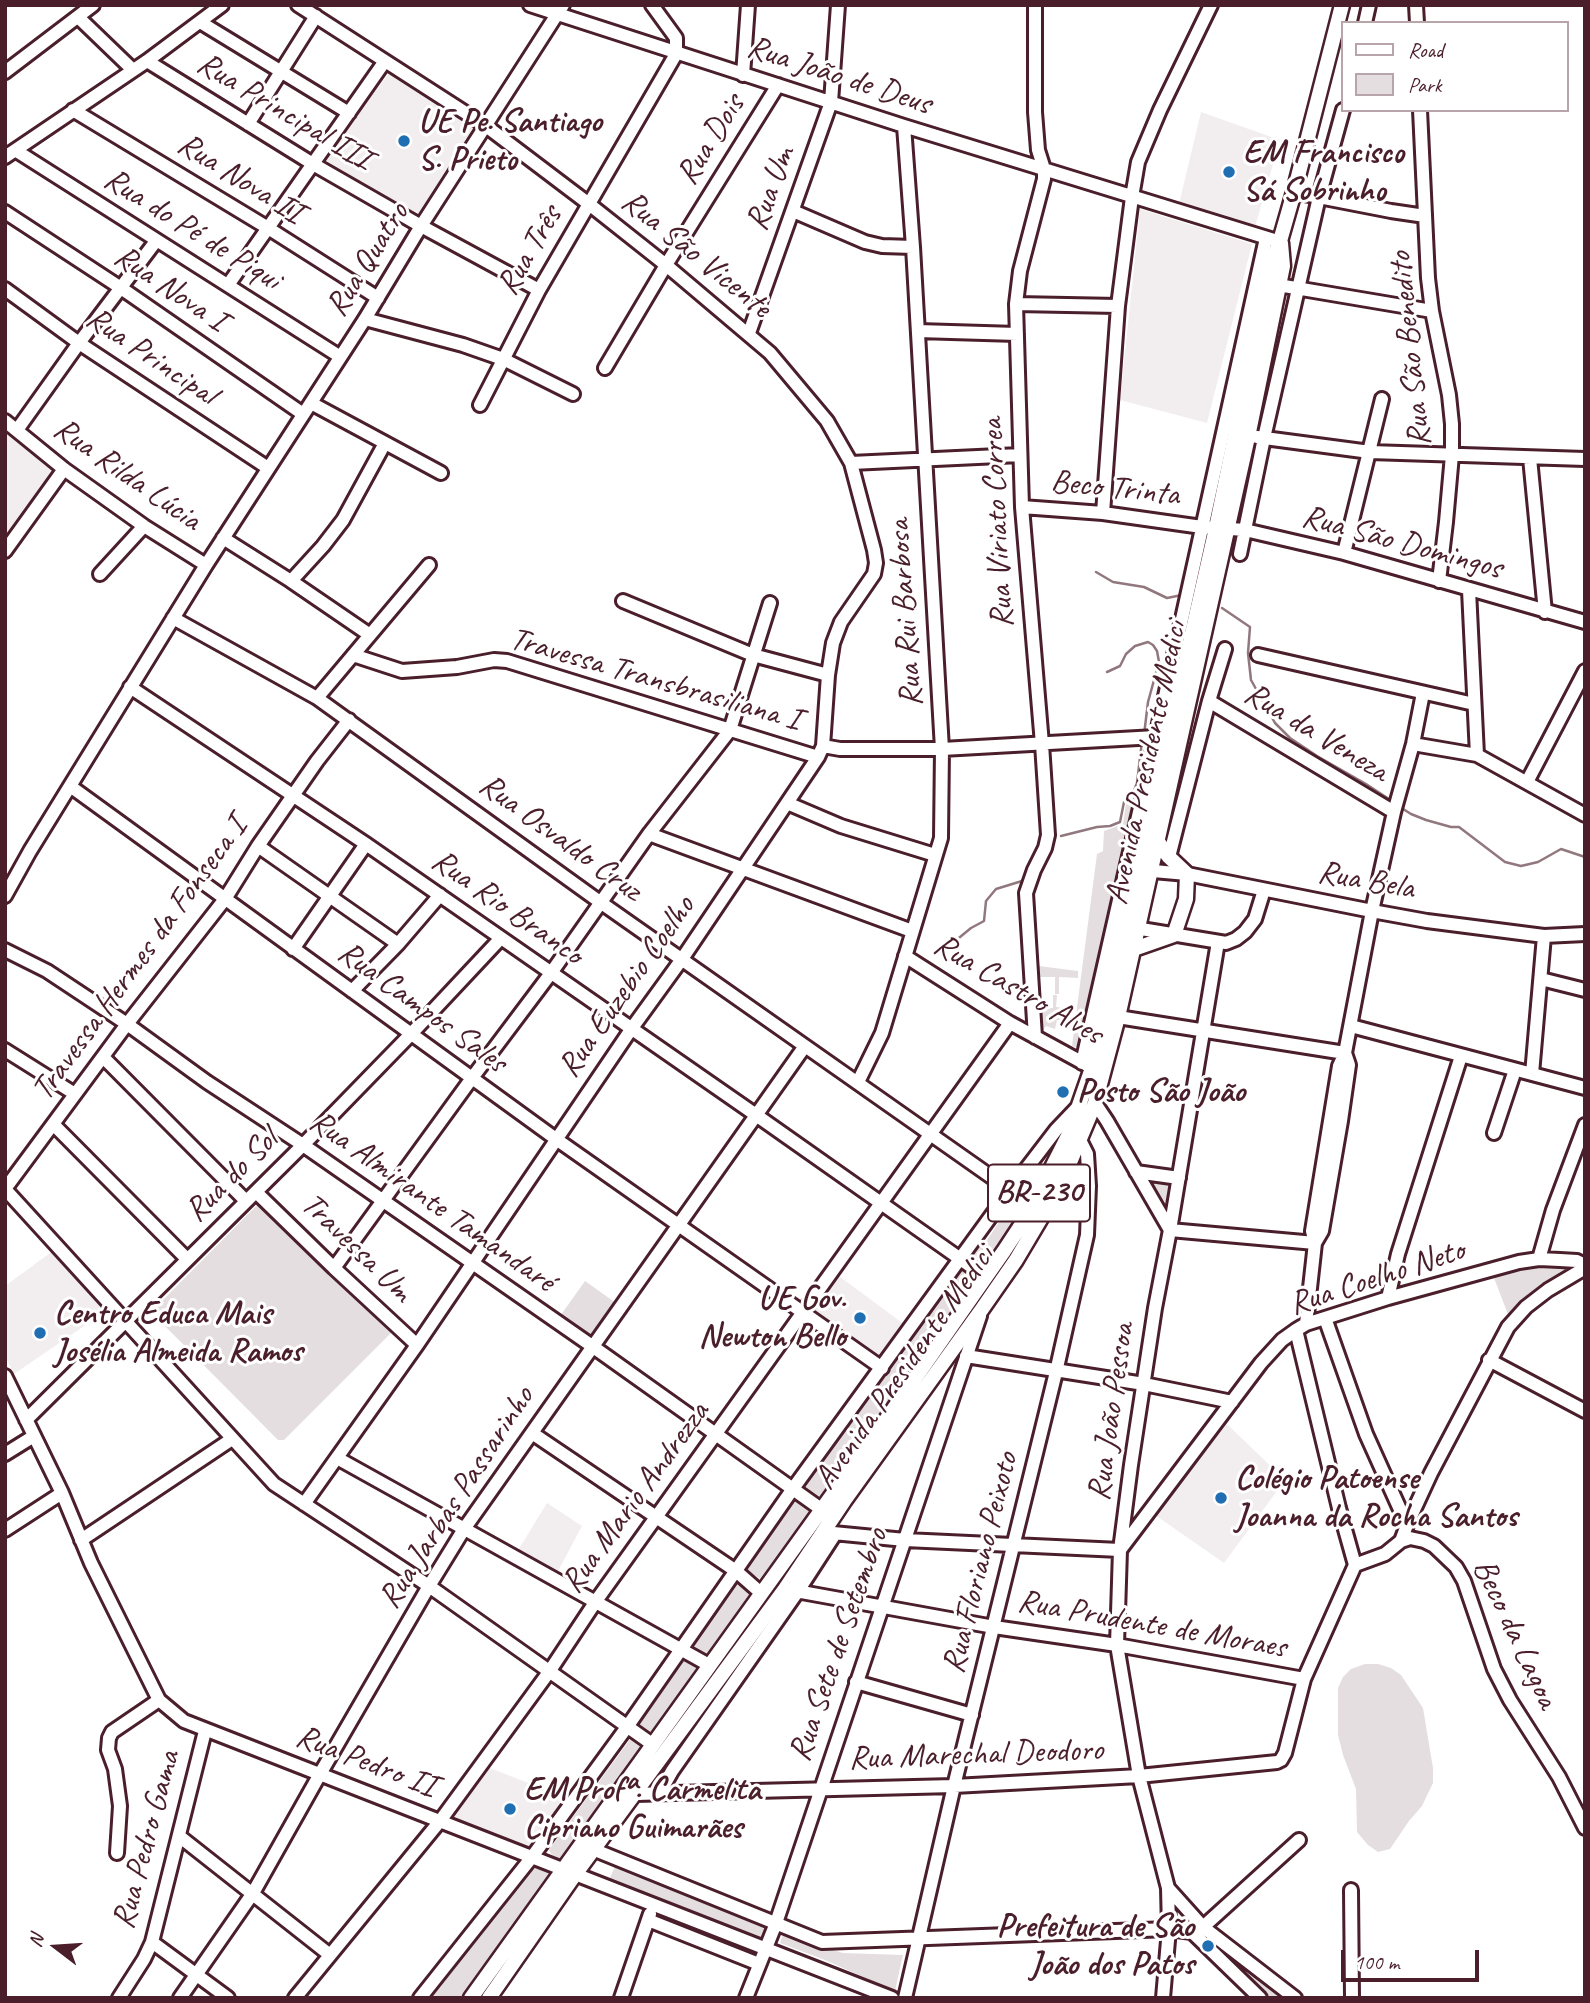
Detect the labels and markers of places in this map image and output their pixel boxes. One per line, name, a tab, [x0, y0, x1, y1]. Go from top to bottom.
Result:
place label: UE Pe. Santiago S. Prieto	[418, 102, 602, 180]
marker: UE Pe. Santiago S. Prieto	[396, 133, 412, 149]
place label: EM Francisco Sá Sobrinho	[1243, 133, 1404, 211]
marker: EM Francisco Sá Sobrinho	[1221, 164, 1237, 180]
place label: Posto São João	[1077, 1072, 1245, 1112]
marker: Posto São João	[1055, 1084, 1071, 1100]
place label: UE Gov. Newton Bello	[699, 1279, 846, 1357]
place label: Centro Educa Mais Josélia Almeida Ramos	[54, 1294, 302, 1372]
marker: UE Gov. Newton Bello	[852, 1310, 868, 1326]
marker: Centro Educa Mais Josélia Almeida Ramos	[32, 1325, 48, 1341]
place label: Colégio Patoense Joanna da Rocha Santos	[1235, 1459, 1517, 1537]
marker: Colégio Patoense Joanna da Rocha Santos	[1213, 1490, 1229, 1506]
place label: EM Profª. Carmelita Cipriano Guimarães	[524, 1770, 760, 1848]
marker: EM Profª. Carmelita Cipriano Guimarães	[502, 1801, 518, 1817]
place label: Prefeitura de São João dos Patos	[997, 1907, 1194, 1985]
marker: Prefeitura de São João dos Patos	[1200, 1938, 1216, 1954]

